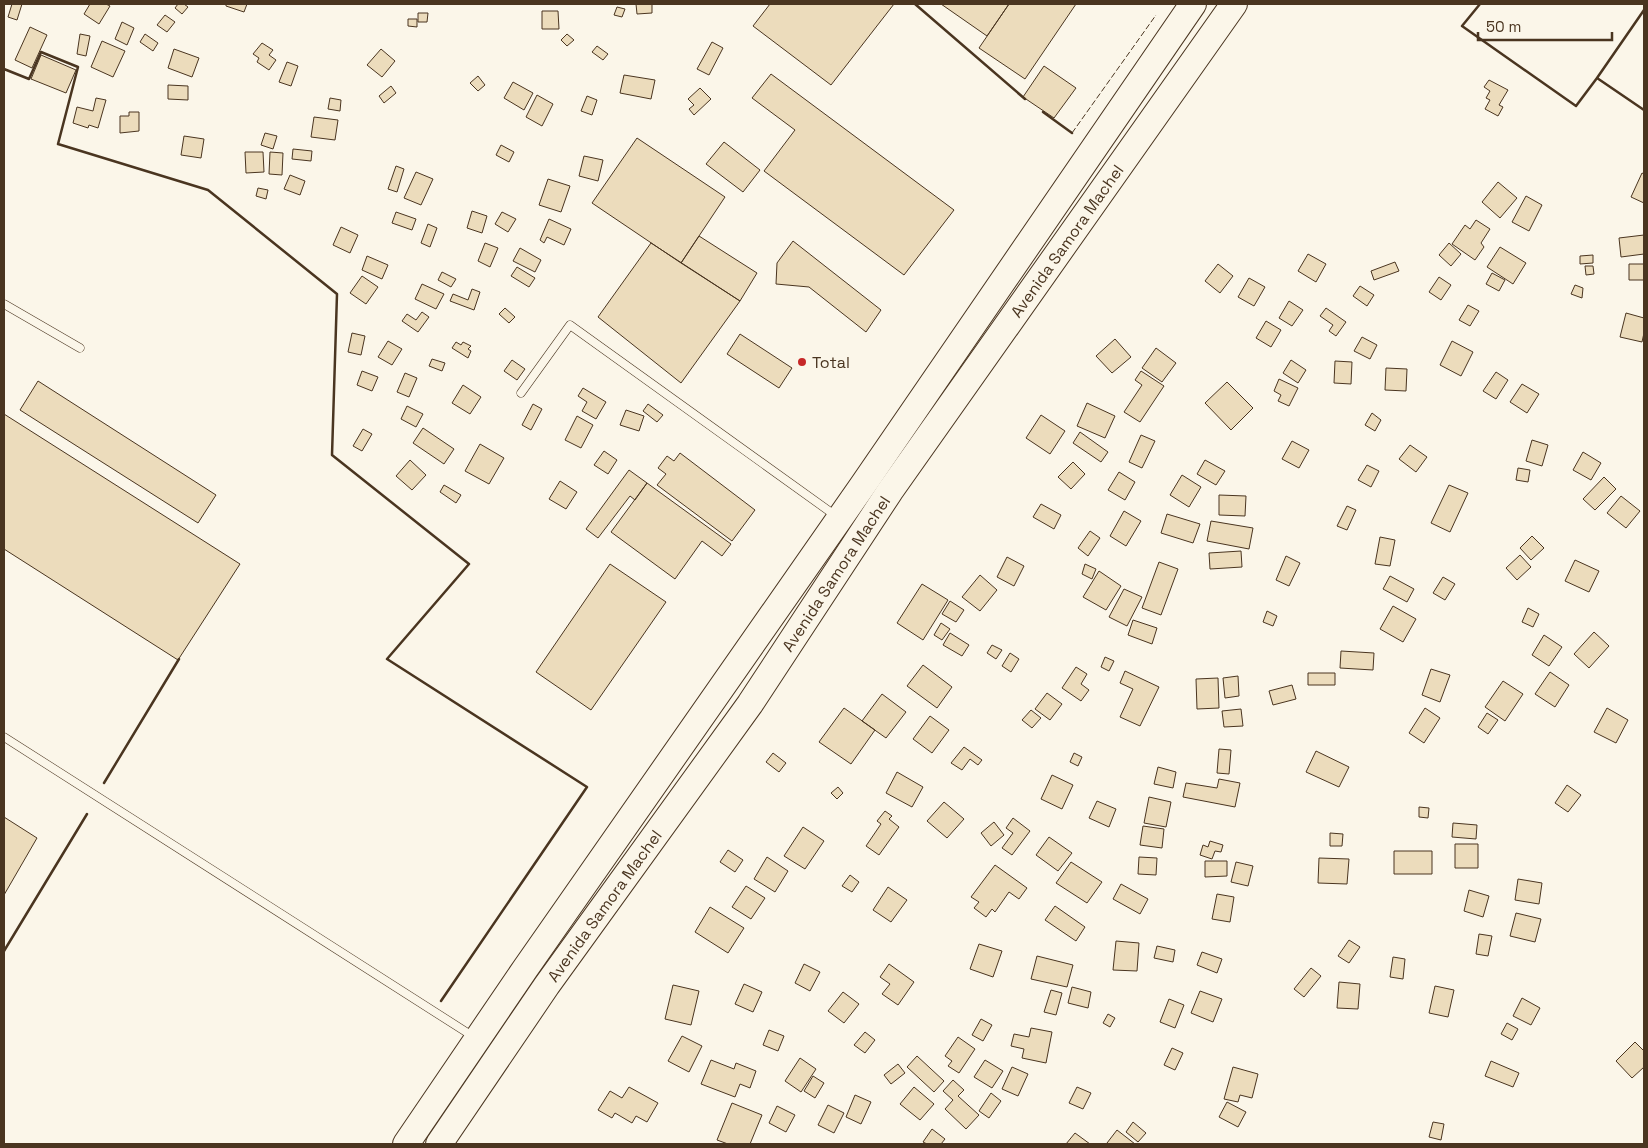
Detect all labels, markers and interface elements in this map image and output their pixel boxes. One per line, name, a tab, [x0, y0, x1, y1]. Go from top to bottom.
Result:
scale bar	[1478, 10, 1612, 42]
text: 50 m	[1486, 17, 1521, 36]
street label: Avenida Samora Machel	[1006, 161, 1128, 322]
place label: Total	[812, 352, 850, 373]
marker: Total	[796, 356, 808, 368]
street label: Avenida Samora Machel	[777, 492, 895, 656]
street label: Avenida Samora Machel	[543, 826, 667, 986]

